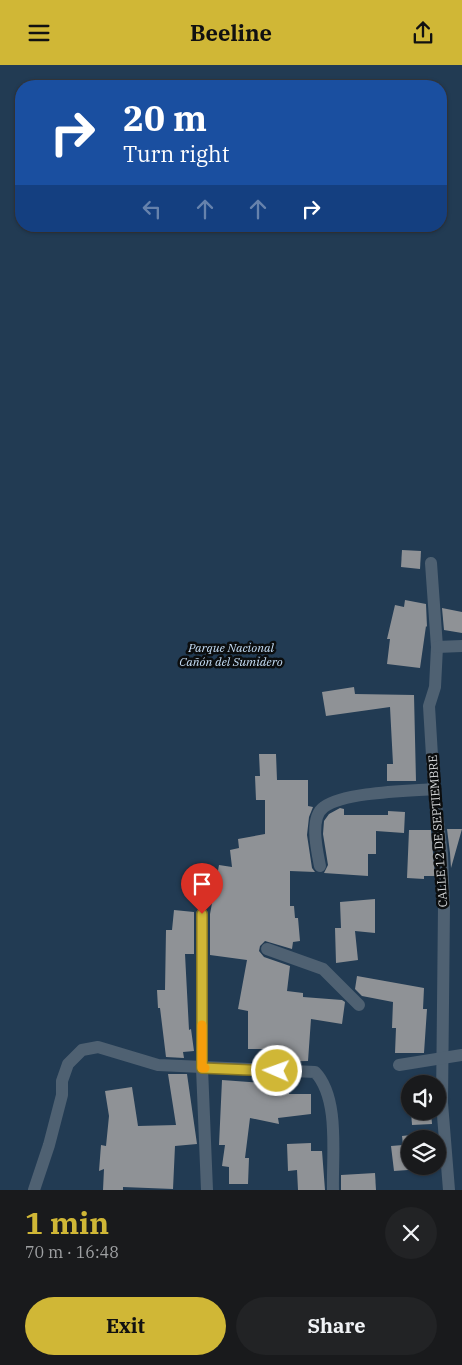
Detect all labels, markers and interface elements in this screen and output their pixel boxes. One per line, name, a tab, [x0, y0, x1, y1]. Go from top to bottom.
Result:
text: Beeline	[190, 18, 272, 47]
icon: menu	[25, 19, 53, 47]
icon: share	[409, 19, 437, 47]
text: 20 m	[123, 95, 207, 141]
icon: right	[40, 100, 105, 165]
text: Turn right	[123, 139, 230, 168]
icon: left	[138, 195, 166, 223]
icon: ahead	[191, 195, 219, 223]
icon: ahead	[244, 195, 272, 223]
icon: right	[297, 195, 325, 223]
park label: Parque Nacional Cañón del Sumidero	[179, 640, 283, 669]
street label: CALLE 12 DE SEPTIEMBRE	[425, 754, 450, 908]
pin	[181, 863, 223, 914]
icon: arrive	[188, 870, 216, 898]
position arrow	[250, 1044, 302, 1096]
map controls	[401, 1075, 446, 1175]
button: sound	[401, 1075, 446, 1120]
button: layers	[401, 1130, 446, 1175]
text: 1 min	[25, 1203, 109, 1242]
button: close	[385, 1207, 437, 1259]
text: 70 m · 16:48	[25, 1242, 119, 1262]
button: Exit	[25, 1297, 226, 1355]
button: Share	[236, 1297, 437, 1355]

